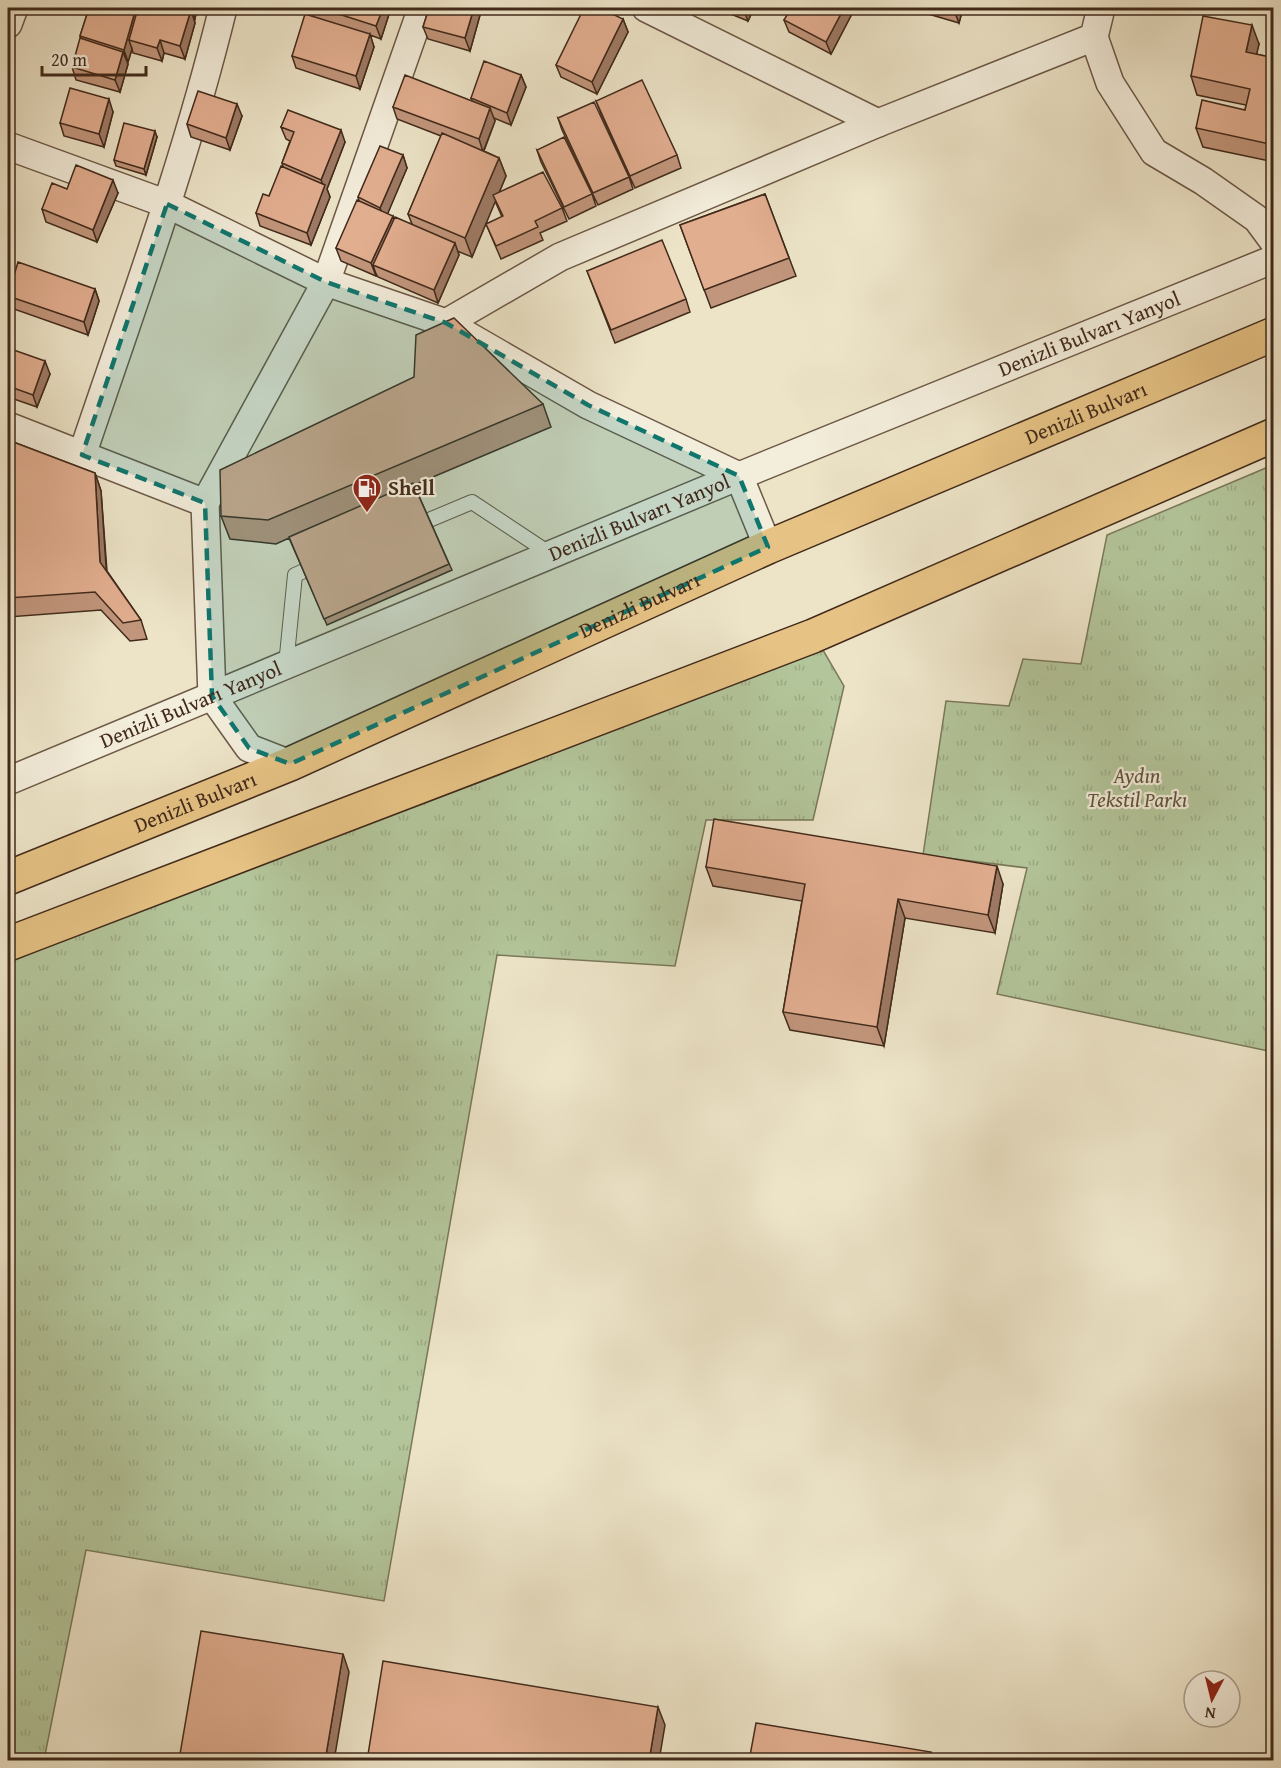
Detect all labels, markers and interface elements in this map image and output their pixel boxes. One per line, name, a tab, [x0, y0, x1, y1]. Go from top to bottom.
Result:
scale bar	[42, 39, 146, 77]
text: 20 m	[51, 46, 87, 73]
street label: Denizli Bulvarı Yanyol	[993, 283, 1185, 384]
street label: Denizli Bulvarı	[1020, 373, 1152, 452]
street label: Denizli Bulvarı Yanyol	[544, 465, 735, 569]
fuel station icon: Shell	[351, 472, 383, 514]
place label: Shell	[388, 472, 435, 503]
street label: Denizli Bulvarı	[574, 564, 705, 646]
street label: Denizli Bulvarı Yanyol	[95, 653, 286, 756]
park label: Aydın Tekstil Parkı	[1087, 760, 1187, 815]
street label: Denizli Bulvarı	[129, 763, 261, 841]
north arrow	[1182, 1669, 1242, 1729]
text: N	[1203, 1701, 1217, 1726]

